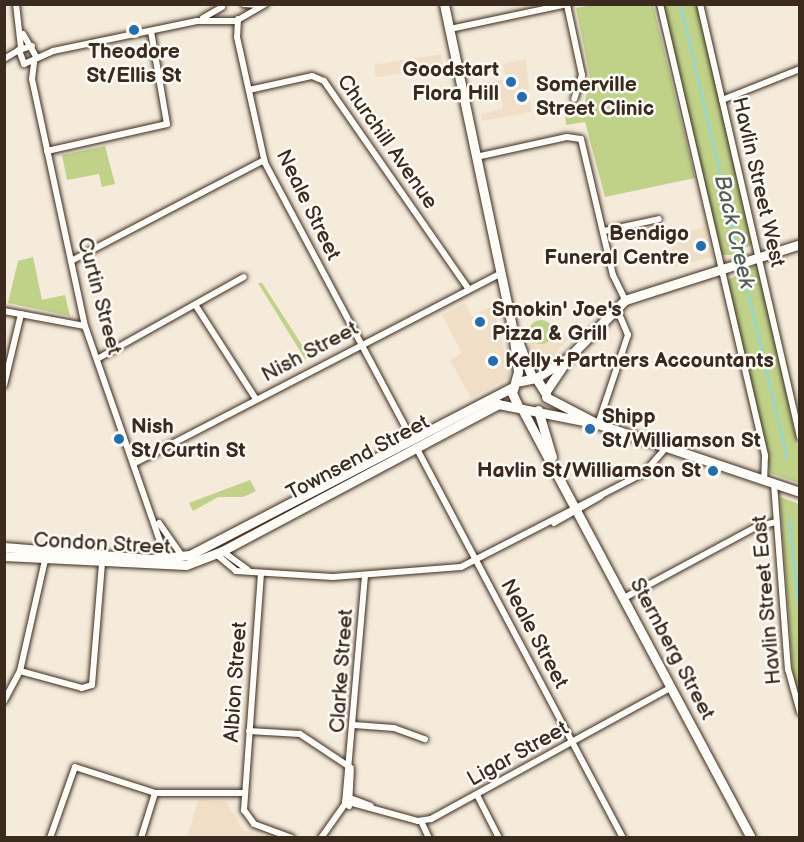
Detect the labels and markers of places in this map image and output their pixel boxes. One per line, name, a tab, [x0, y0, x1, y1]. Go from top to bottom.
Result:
marker: Theodore St/Ellis St	[127, 23, 141, 37]
place label: Theodore St/Ellis St	[87, 39, 181, 89]
place label: Goodstart Flora Hill	[403, 57, 499, 107]
place label: Somerville Street Clinic	[536, 72, 654, 122]
marker: Goodstart Flora Hill	[504, 75, 518, 89]
marker: Somerville Street Clinic	[513, 88, 531, 106]
place label: Bendigo Funeral Centre	[544, 221, 689, 271]
marker: Bendigo Funeral Centre	[694, 239, 708, 253]
place label: Smokin' Joe's Pizza & Grill	[492, 297, 622, 347]
marker: Smokin' Joe's Pizza & Grill	[473, 315, 487, 329]
place label: Kelly+Partners Accountants	[505, 348, 774, 374]
marker: Kelly+Partners Accountants	[486, 354, 500, 368]
place label: Shipp St/Williamson St	[602, 404, 761, 454]
place label: Nish St/Curtin St	[131, 414, 246, 464]
marker: Shipp St/Williamson St	[583, 422, 597, 436]
marker: Nish St/Curtin St	[112, 432, 126, 446]
place label: Havlin St/Williamson St	[477, 458, 701, 484]
marker: Havlin St/Williamson St	[706, 464, 720, 478]

